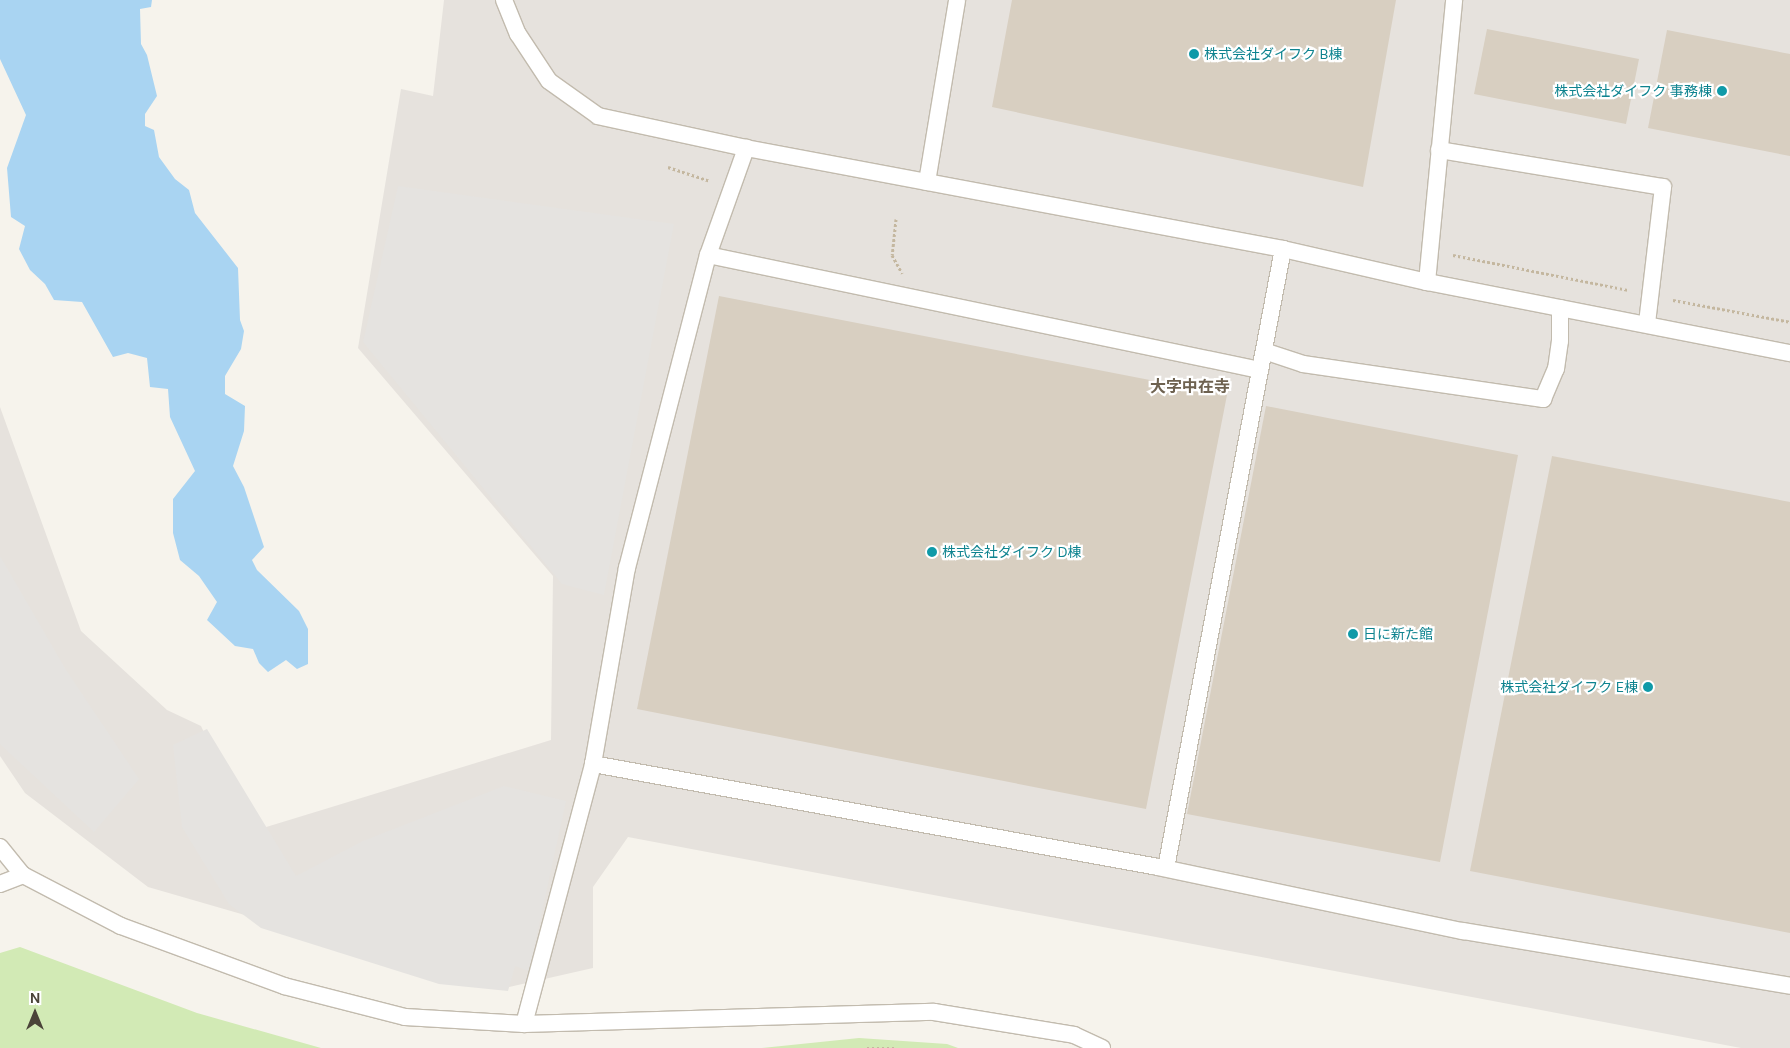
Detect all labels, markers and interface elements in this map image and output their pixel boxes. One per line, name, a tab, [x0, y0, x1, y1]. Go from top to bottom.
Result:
place label: 株式会社ダイフク B棟	[1204, 46, 1342, 62]
marker: 株式会社ダイフク B棟	[1188, 48, 1200, 60]
place label: 株式会社ダイフク 事務棟	[1554, 83, 1712, 99]
marker: 株式会社ダイフク 事務棟	[1716, 85, 1728, 97]
district label: 大字中在寺	[1150, 377, 1230, 397]
place label: 株式会社ダイフク D棟	[942, 544, 1081, 560]
marker: 株式会社ダイフク D棟	[926, 546, 938, 558]
place label: 日に新た館	[1363, 626, 1433, 642]
marker: 日に新た館	[1347, 628, 1359, 640]
place label: 株式会社ダイフク E棟	[1500, 679, 1638, 695]
marker: 株式会社ダイフク E棟	[1642, 681, 1654, 693]
north arrow	[10, 988, 60, 1038]
text: N	[30, 989, 40, 1007]

